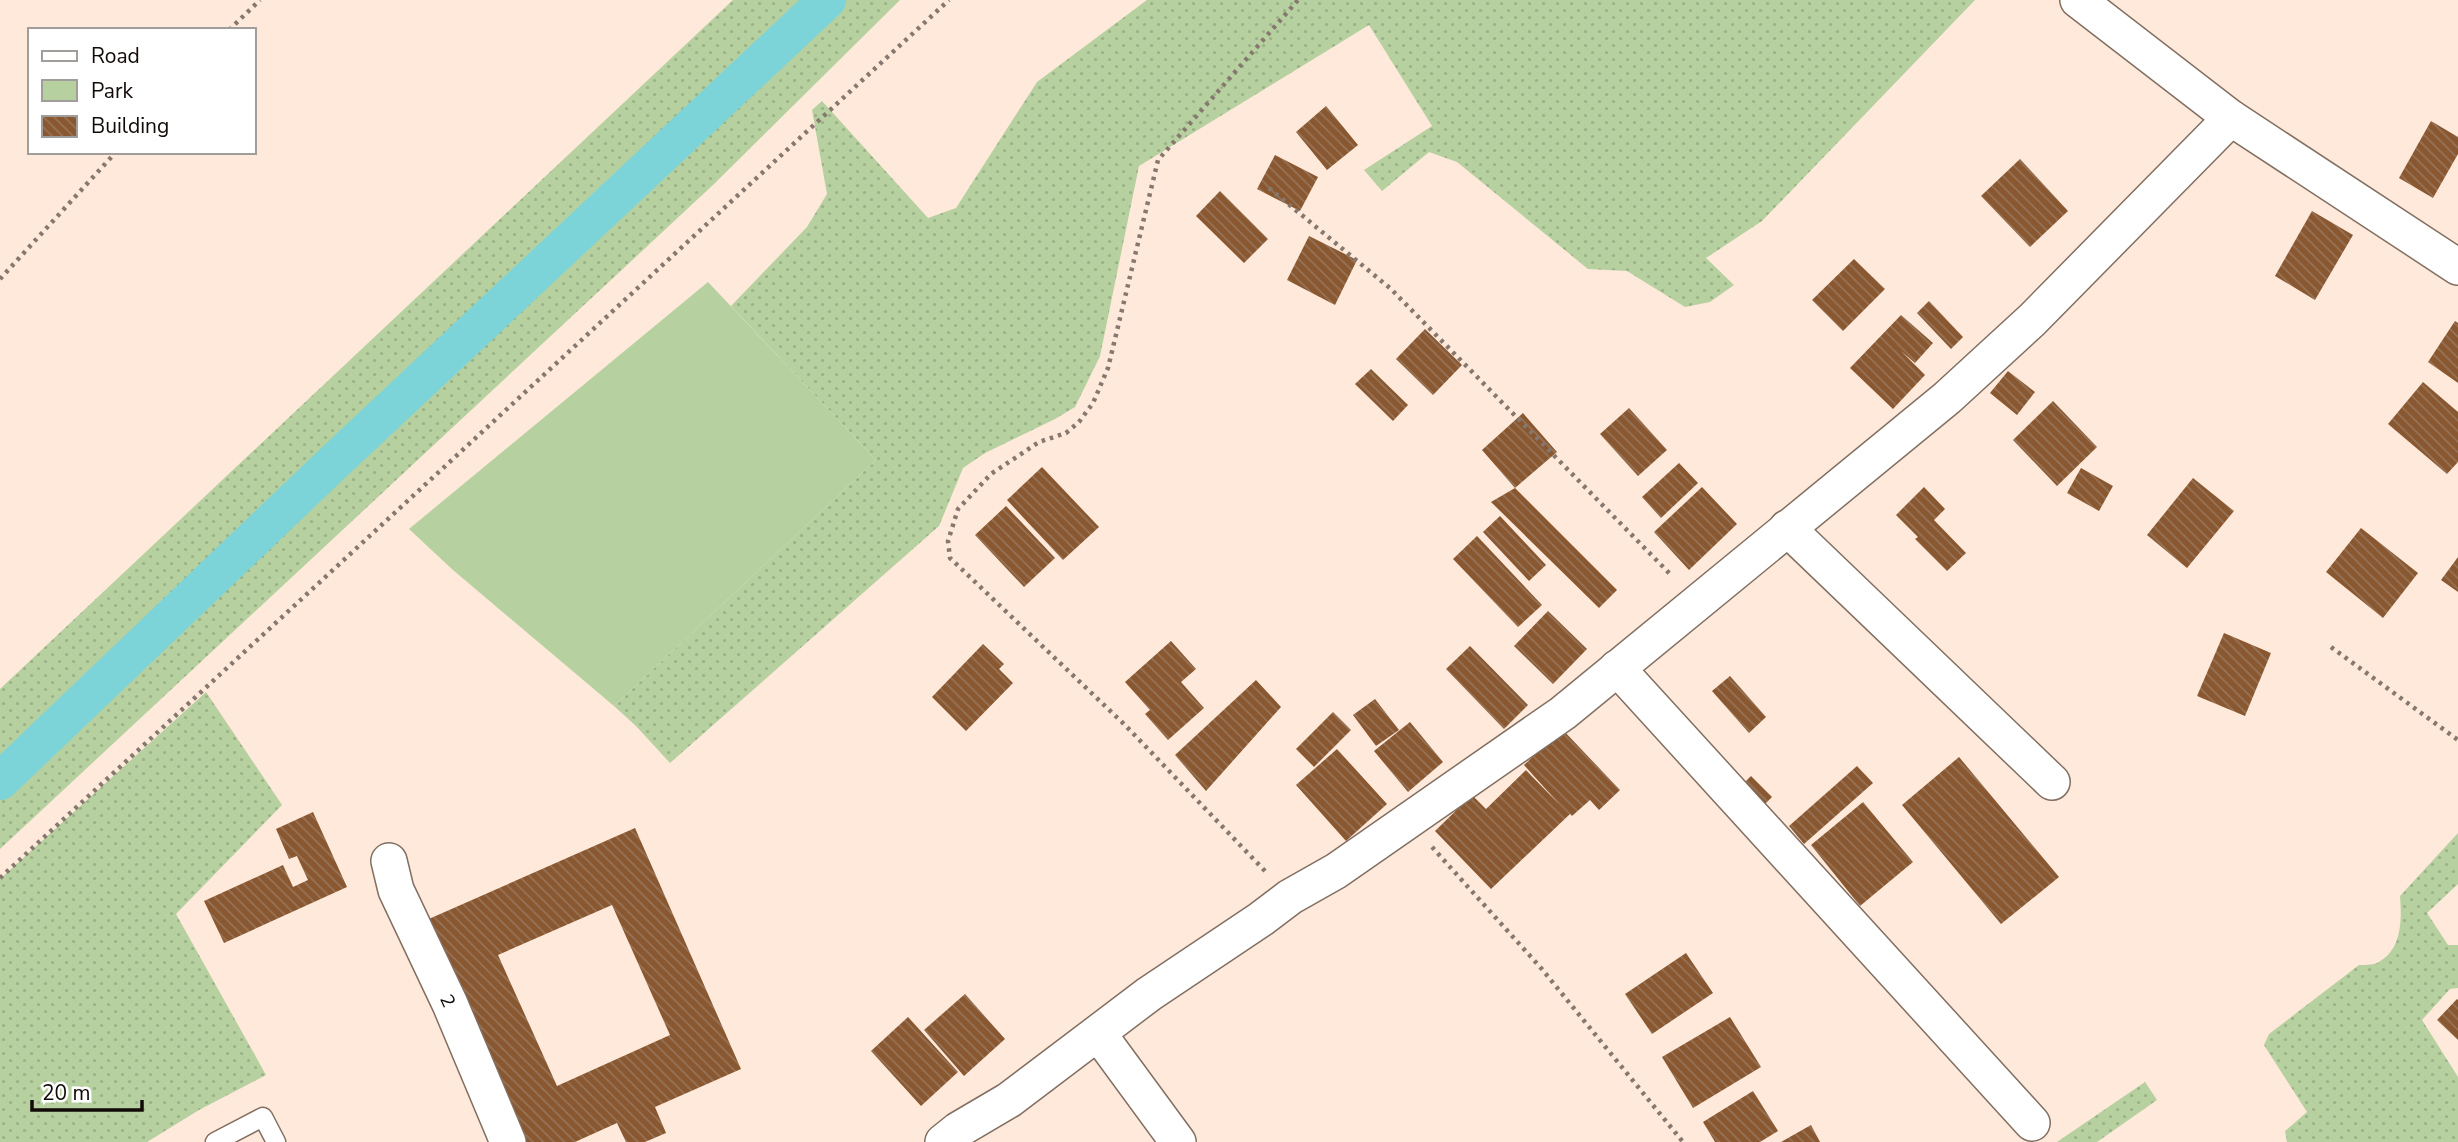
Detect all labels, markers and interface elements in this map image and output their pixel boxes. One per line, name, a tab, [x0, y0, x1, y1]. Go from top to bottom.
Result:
legend	[28, 28, 256, 154]
text: Road	[91, 42, 140, 70]
text: Park	[91, 77, 133, 105]
text: Building	[91, 112, 169, 140]
street label: 2	[433, 990, 462, 1012]
scale bar	[32, 1068, 142, 1112]
text: 20 m	[42, 1079, 91, 1107]

